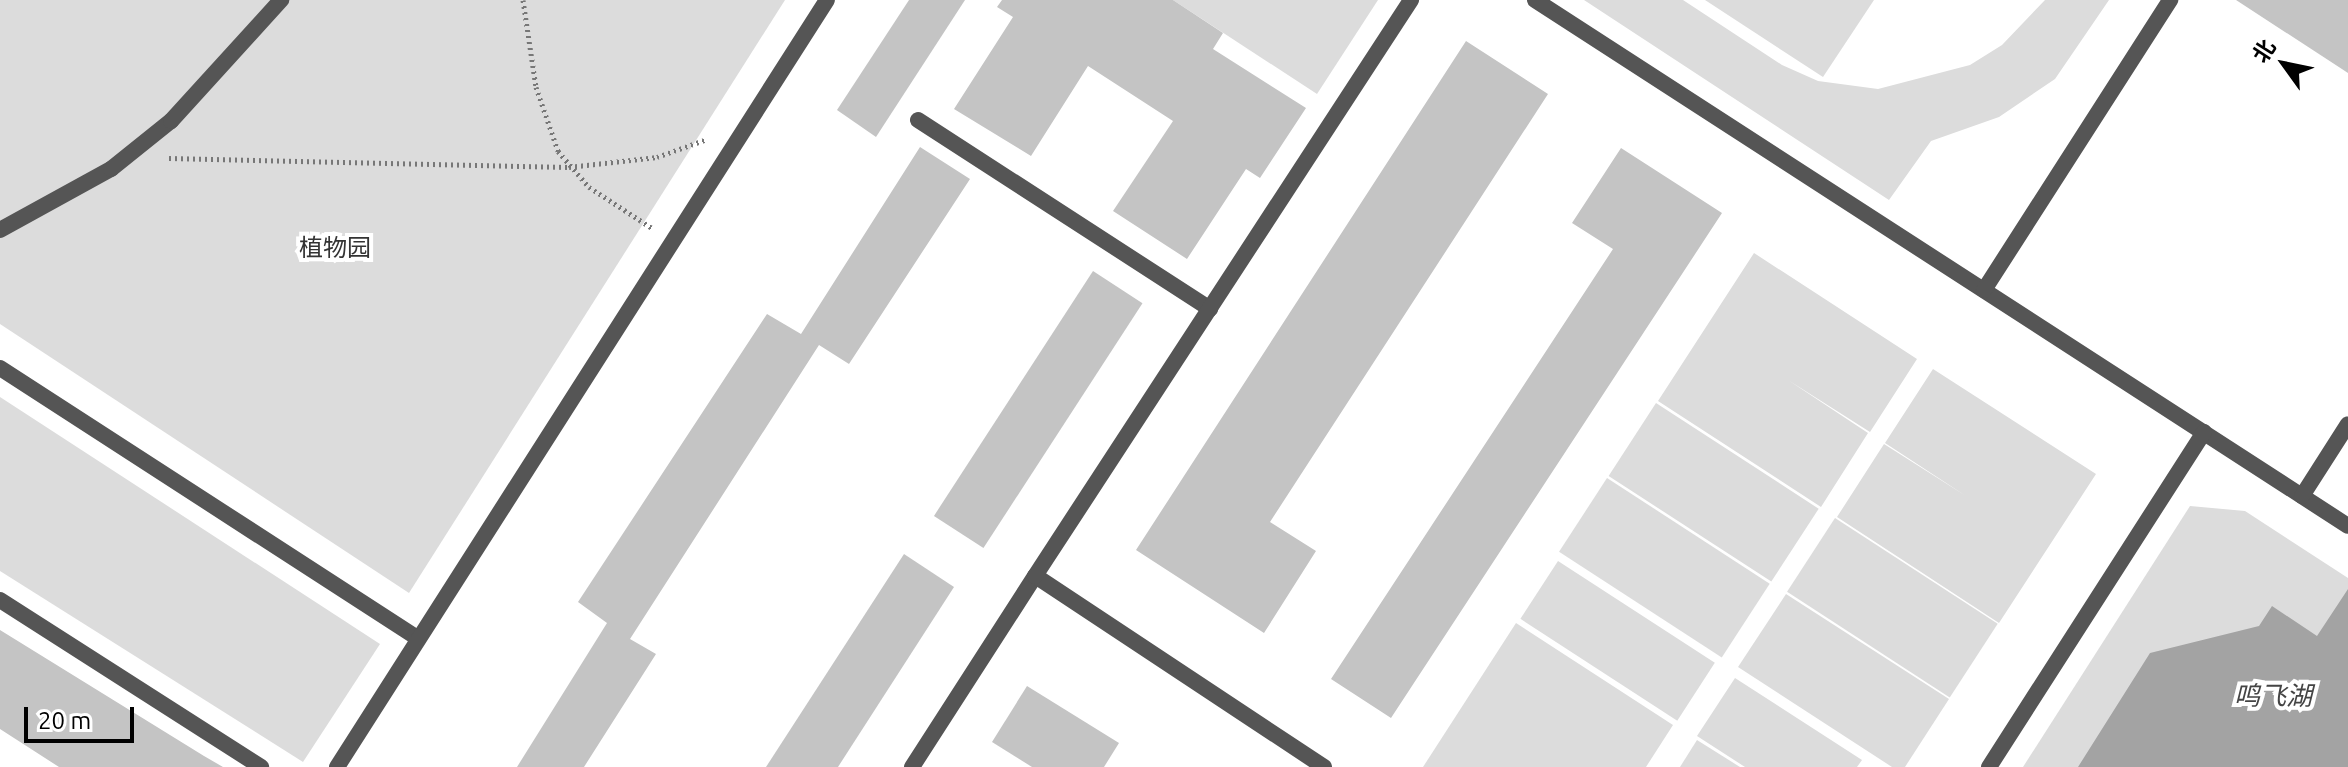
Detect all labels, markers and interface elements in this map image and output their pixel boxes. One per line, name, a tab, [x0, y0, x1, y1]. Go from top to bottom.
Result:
north arrow	[2244, 24, 2324, 104]
text: 北	[2247, 35, 2280, 67]
park label: 植物园	[299, 234, 371, 262]
water label: 鸣飞湖	[2234, 680, 2312, 712]
scale bar	[28, 691, 138, 741]
text: 20 m	[38, 707, 91, 734]

